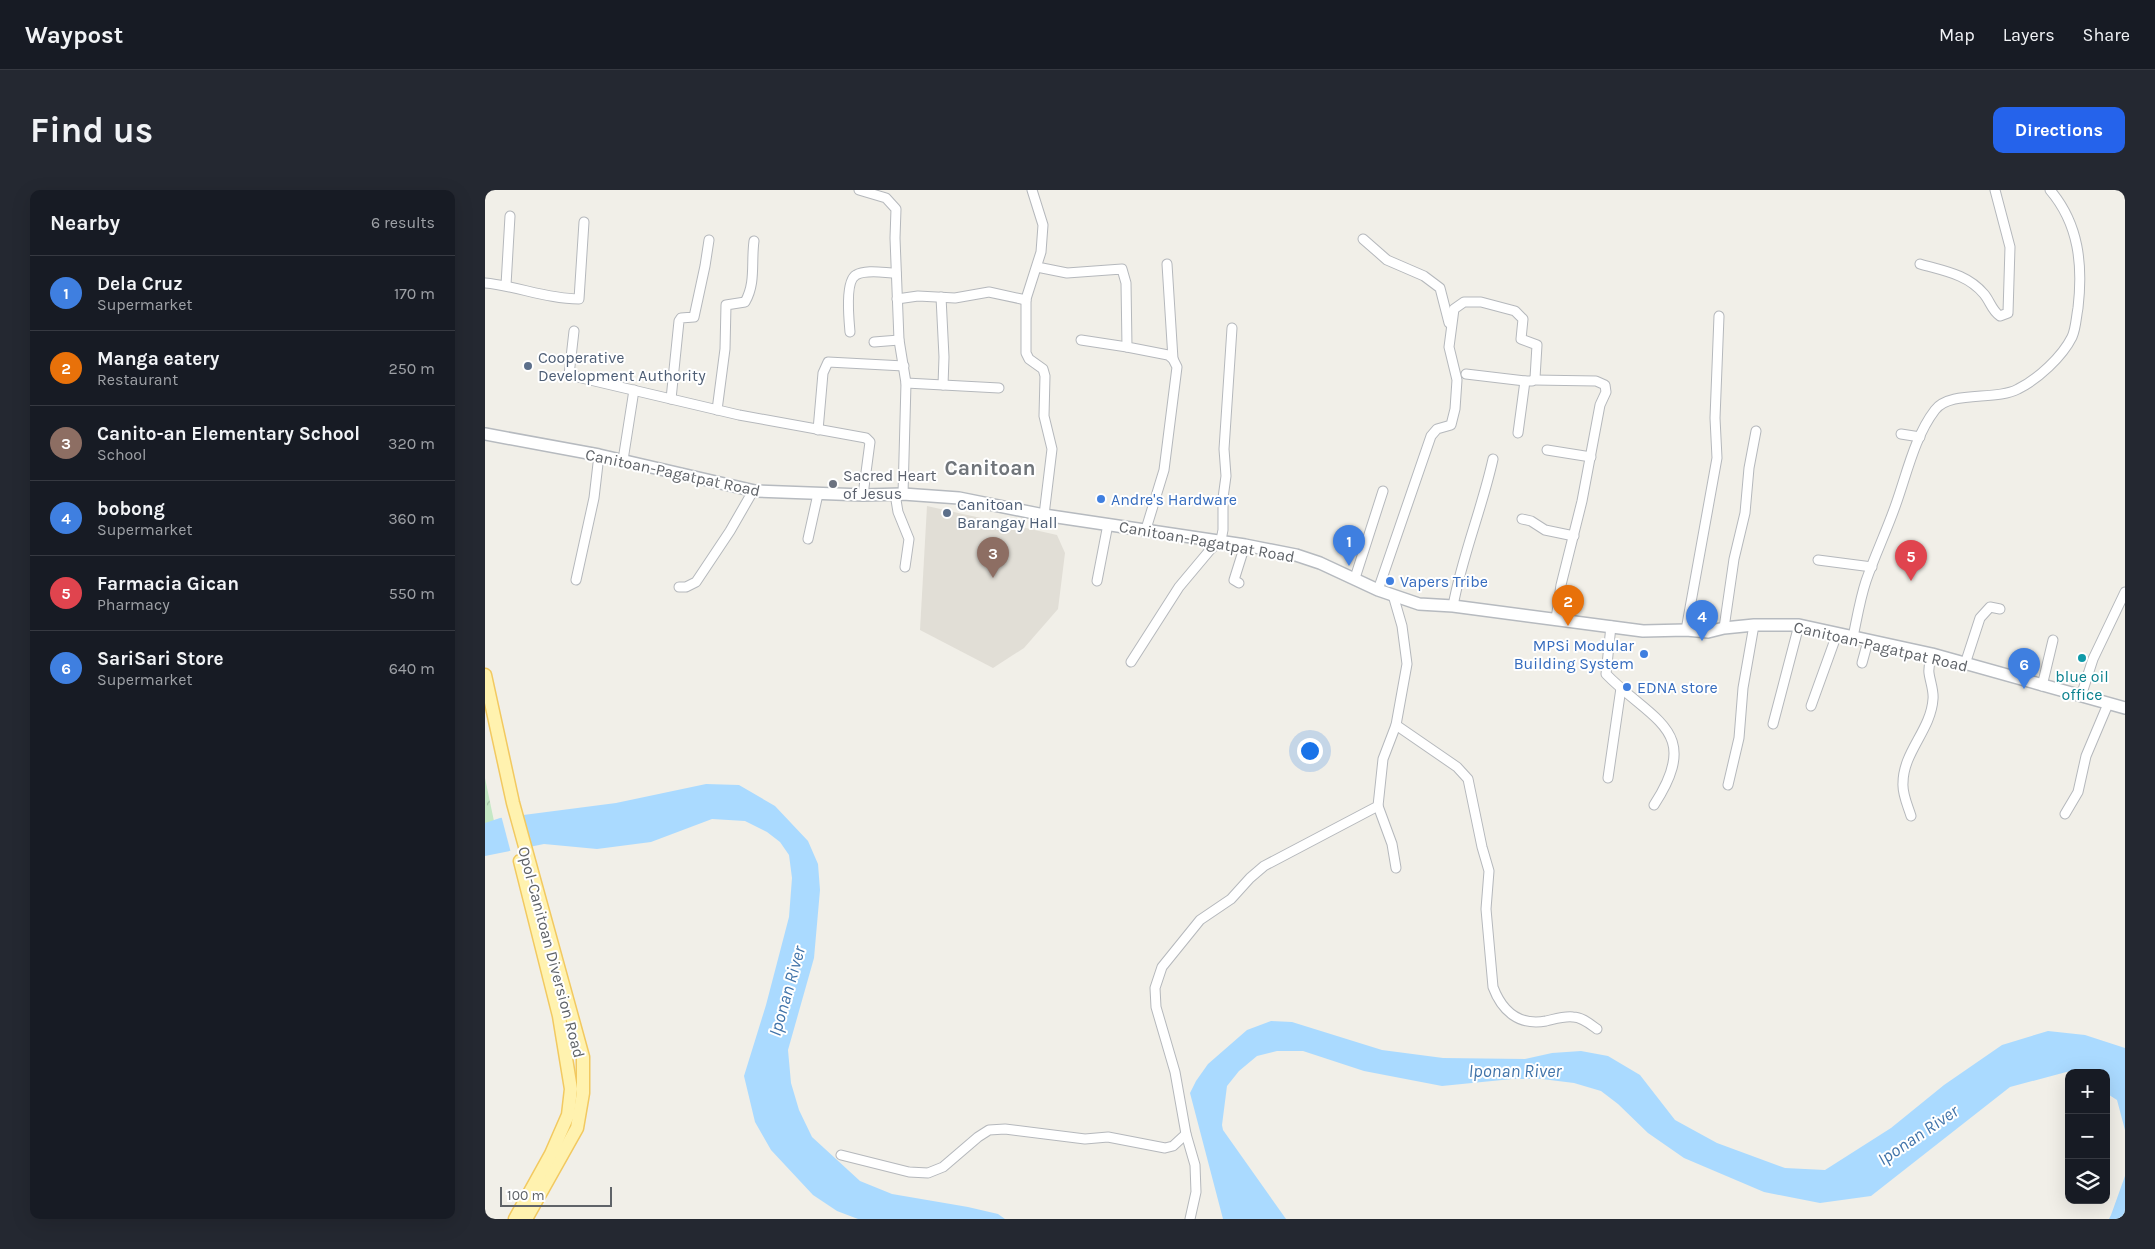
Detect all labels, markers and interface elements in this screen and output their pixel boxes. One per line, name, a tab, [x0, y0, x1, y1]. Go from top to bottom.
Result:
text: Waypost	[25, 21, 123, 49]
text: Map	[1939, 24, 1975, 46]
text: Layers	[2003, 24, 2055, 46]
text: Share	[2083, 24, 2130, 46]
button: Directions	[1993, 107, 2125, 153]
text: Find us	[30, 110, 153, 151]
text: Nearby	[50, 211, 120, 235]
text: 6 results	[371, 213, 435, 232]
text: Dela Cruz	[97, 273, 183, 295]
text: 1	[63, 284, 69, 303]
text: 170 m	[394, 284, 435, 303]
text: Supermarket	[97, 295, 193, 314]
text: Manga eatery	[97, 348, 219, 370]
place label: Cooperative Development Authority	[538, 348, 706, 385]
text: 2	[61, 359, 71, 378]
text: 250 m	[388, 359, 435, 378]
marker: Cooperative Development Authority	[522, 360, 534, 372]
text: Restaurant	[97, 370, 178, 389]
text: Canito-an Elementary School	[97, 423, 360, 445]
text: 3	[61, 434, 71, 453]
text: 320 m	[388, 434, 435, 453]
text: School	[97, 445, 147, 464]
street label: Canitoan-Pagatpat Road	[584, 445, 762, 500]
district label: Canitoan	[944, 456, 1036, 480]
place label: Sacred Heart of Jesus	[843, 466, 937, 503]
marker: Sacred Heart of Jesus	[827, 478, 839, 490]
place label: Andre's Hardware	[1111, 490, 1237, 509]
marker: Andre's Hardware	[1095, 493, 1107, 505]
place label: Canitoan Barangay Hall	[957, 495, 1058, 532]
text: bobong	[97, 498, 165, 520]
marker: Canitoan Barangay Hall	[941, 507, 953, 519]
text: 4	[61, 509, 71, 528]
text: 360 m	[388, 509, 435, 528]
street label: Canitoan-Pagatpat Road	[1118, 517, 1296, 566]
text: Supermarket	[97, 520, 193, 539]
pin: 1	[1333, 525, 1365, 566]
pin: 3	[977, 537, 1009, 578]
pin: 5	[1895, 540, 1927, 581]
place label: Vapers Tribe	[1400, 572, 1488, 591]
text: Farmacia Gican	[97, 573, 239, 595]
marker: Vapers Tribe	[1384, 575, 1396, 587]
text: 5	[61, 584, 71, 603]
text: 550 m	[389, 584, 435, 603]
pin: 2	[1552, 585, 1584, 626]
text: Pharmacy	[97, 595, 170, 614]
pin: 4	[1686, 600, 1718, 641]
street label: Canitoan-Pagatpat Road	[1792, 617, 1970, 676]
place label: MPSi Modular Building System	[1514, 636, 1634, 673]
text: SariSari Store	[97, 648, 224, 670]
marker: MPSi Modular Building System	[1638, 648, 1650, 660]
pin: 6	[2008, 648, 2040, 689]
marker: blue oil office	[2076, 652, 2088, 664]
text: 6	[61, 659, 71, 678]
text: 640 m	[389, 659, 435, 678]
place label: blue oil office	[2055, 667, 2109, 704]
text: Supermarket	[97, 670, 193, 689]
place label: EDNA store	[1637, 678, 1718, 697]
marker: EDNA store	[1621, 681, 1633, 693]
your location	[1297, 738, 1323, 764]
street label: Opol-Canitoan Diversion Road	[514, 844, 589, 1060]
water label: Iponan River	[764, 943, 811, 1039]
water label: Iponan River	[1469, 1060, 1562, 1082]
map controls	[2065, 1069, 2110, 1204]
button: +	[2065, 1069, 2110, 1114]
water label: Iponan River	[1873, 1099, 1963, 1170]
button: −	[2065, 1114, 2110, 1159]
button: layers	[2065, 1159, 2110, 1204]
scale bar	[500, 1184, 613, 1207]
text: 100 m	[507, 1187, 545, 1204]

